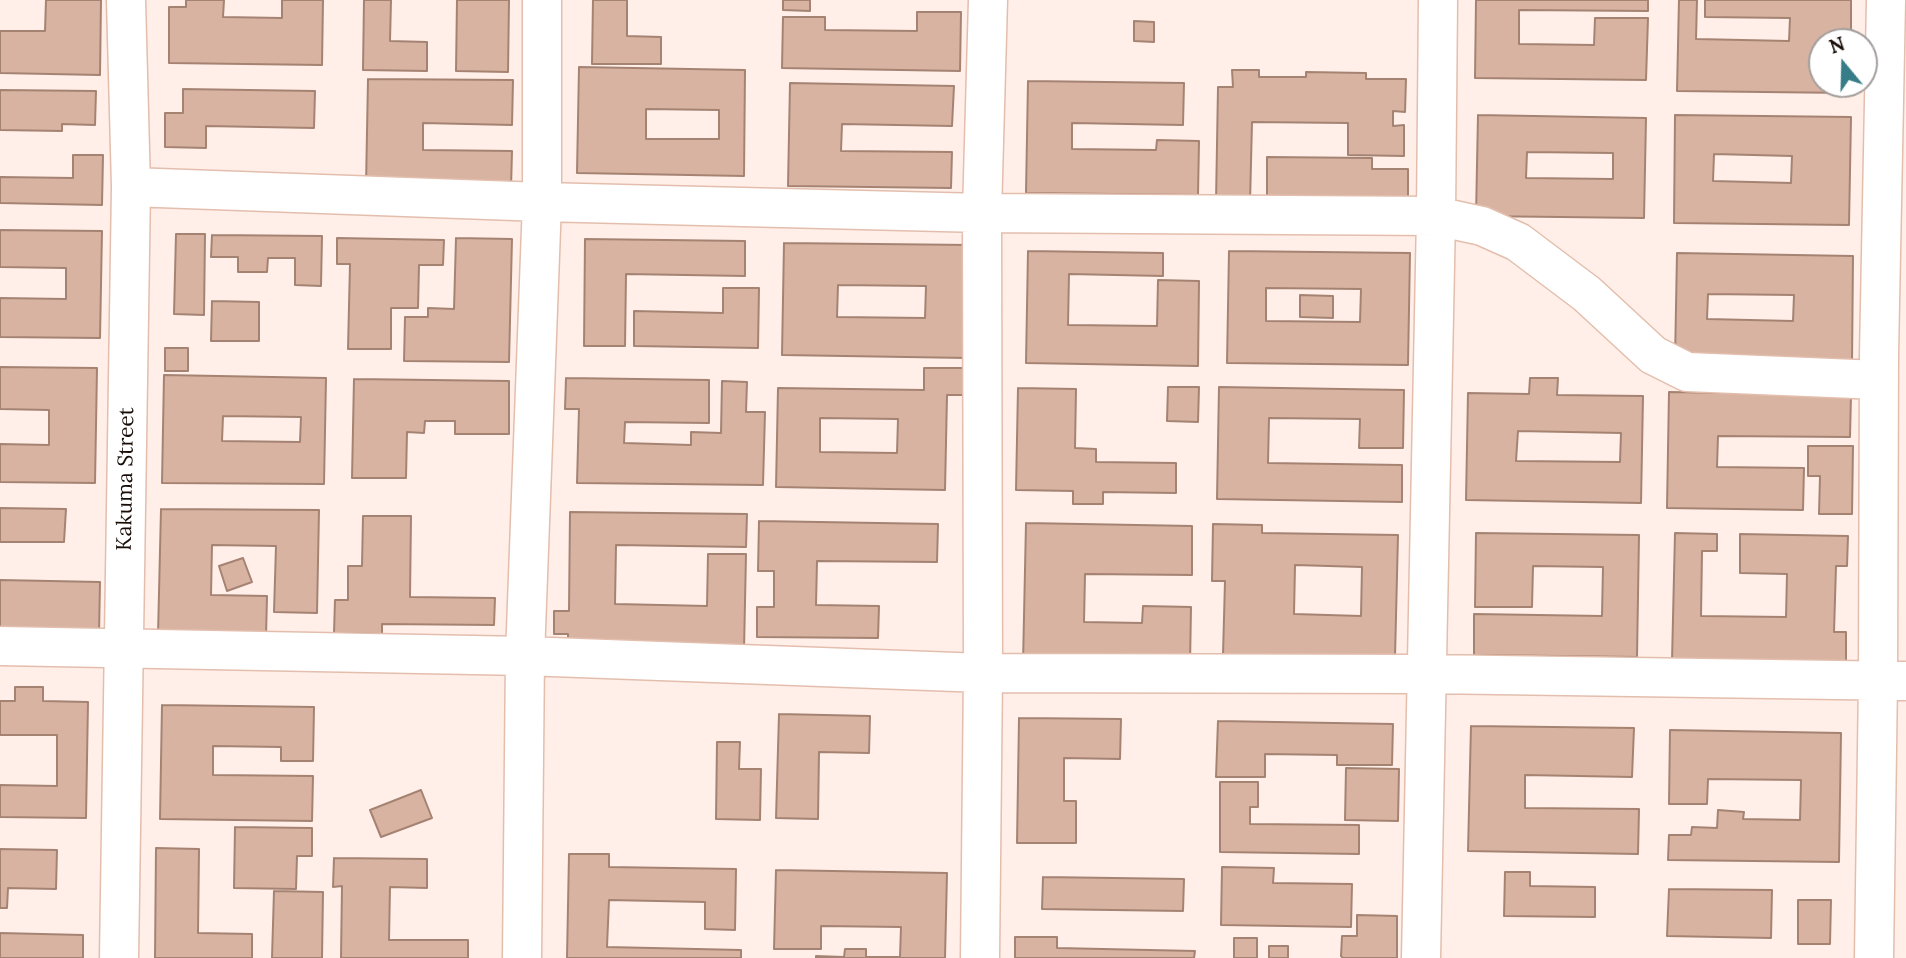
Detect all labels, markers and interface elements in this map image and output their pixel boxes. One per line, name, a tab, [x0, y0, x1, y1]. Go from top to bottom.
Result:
north arrow	[1808, 28, 1878, 98]
text: N	[1826, 31, 1848, 59]
street label: Kakuma Street	[112, 407, 140, 551]

